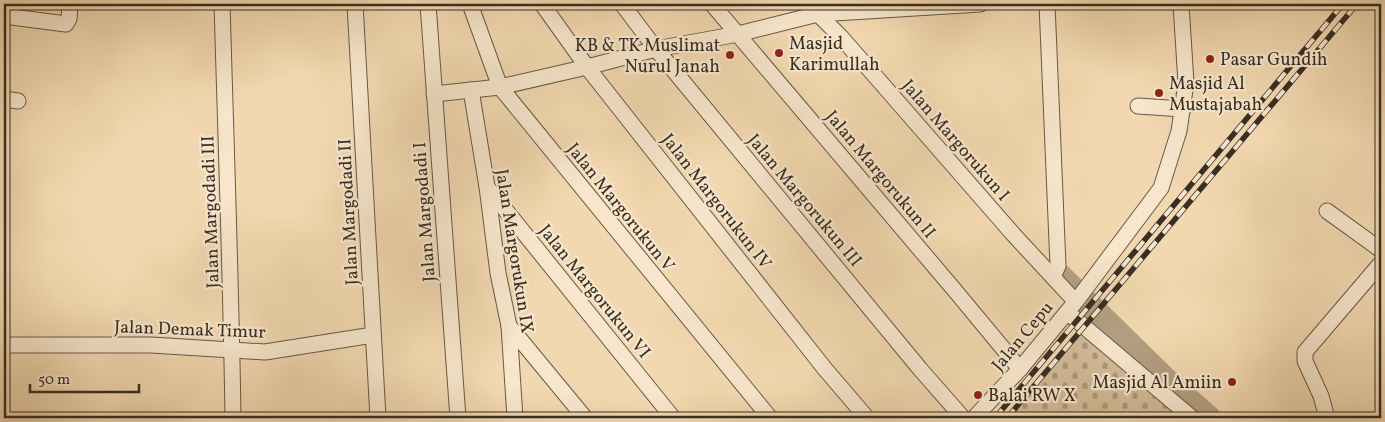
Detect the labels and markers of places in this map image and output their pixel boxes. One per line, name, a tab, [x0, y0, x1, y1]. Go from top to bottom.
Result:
place label: Masjid Karimullah	[789, 32, 880, 78]
place label: KB & TK Muslimat Nurul Janah	[575, 34, 720, 80]
marker: Masjid Karimullah	[773, 47, 785, 59]
place label: Pasar Gundih	[1220, 48, 1328, 73]
marker: KB & TK Muslimat Nurul Janah	[724, 49, 736, 61]
marker: Pasar Gundih	[1204, 53, 1216, 65]
place label: Masjid Al Mustajabah	[1169, 72, 1262, 118]
marker: Masjid Al Mustajabah	[1153, 87, 1165, 99]
place label: Masjid Al Amiin	[1092, 371, 1222, 396]
marker: Masjid Al Amiin	[1226, 376, 1238, 388]
place label: Balai RW X	[988, 384, 1076, 409]
marker: Balai RW X	[972, 389, 984, 401]

